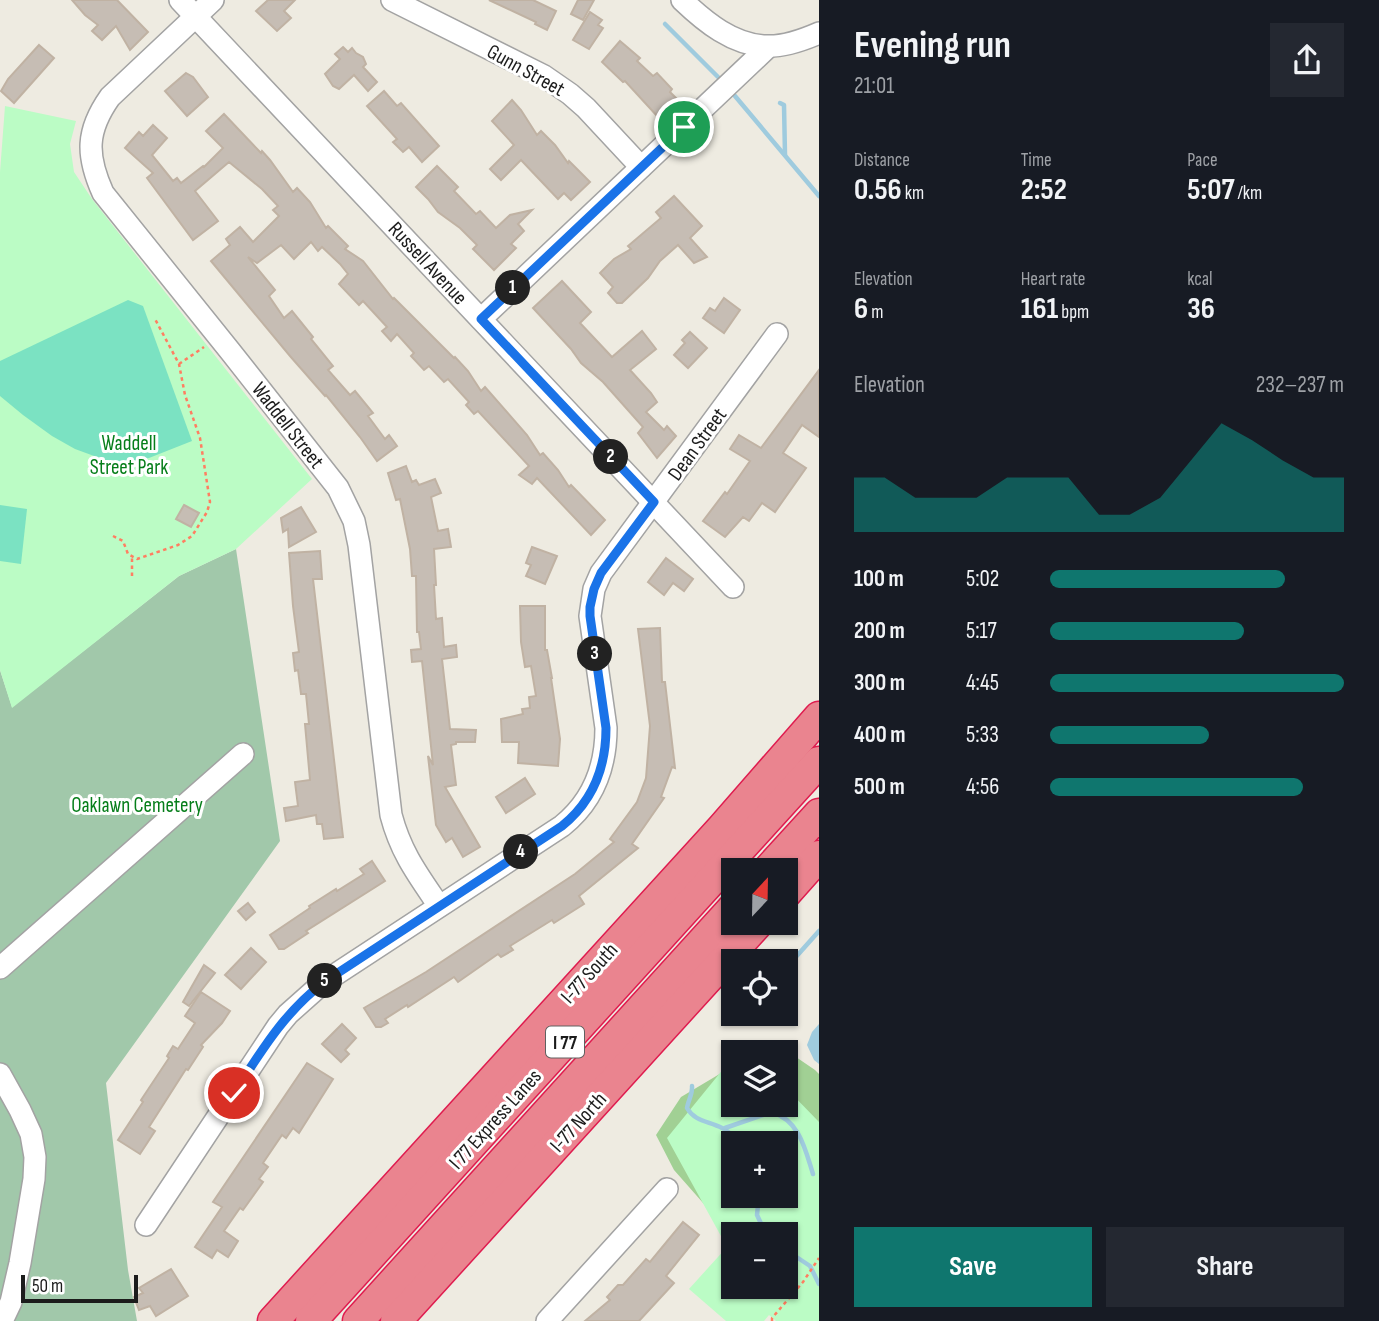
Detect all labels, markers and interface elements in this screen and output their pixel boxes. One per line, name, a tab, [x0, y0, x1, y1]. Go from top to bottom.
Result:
text: Evening run	[854, 23, 1011, 68]
button: share	[1270, 23, 1344, 97]
street label: Gunn Street	[483, 39, 569, 102]
text: 21:01	[854, 72, 894, 100]
pin	[654, 97, 714, 157]
icon: arrive	[665, 108, 703, 146]
text: Distance	[854, 149, 910, 172]
text: Time	[1021, 149, 1052, 172]
text: Pace	[1187, 149, 1218, 172]
text: 0.56	[854, 172, 902, 208]
text: 2:52	[1021, 172, 1067, 208]
text: 5:07	[1187, 172, 1235, 208]
text: km	[902, 182, 924, 205]
text: /km	[1235, 182, 1262, 205]
street label: Russell Avenue	[383, 217, 472, 310]
text: Elevation	[854, 268, 913, 291]
text: Heart rate	[1021, 268, 1086, 291]
text: kcal	[1187, 268, 1212, 291]
pin: 1	[496, 270, 530, 306]
text: 1	[509, 276, 516, 299]
text: 6	[854, 291, 868, 327]
text: 161	[1021, 291, 1058, 327]
text: 36	[1187, 291, 1215, 327]
text: m	[868, 301, 883, 324]
text: bpm	[1058, 301, 1089, 324]
text: Elevation	[854, 371, 925, 399]
text: 232–237 m	[1256, 371, 1344, 399]
street label: Waddell Street	[246, 377, 329, 473]
street label: Dean Street	[663, 403, 732, 485]
park label: Waddell Street Park	[90, 431, 168, 480]
pin: 2	[594, 440, 628, 475]
text: 2	[606, 445, 615, 468]
text: 100 m	[854, 565, 904, 593]
text: 5:02	[966, 565, 999, 593]
text: 200 m	[854, 617, 905, 645]
text: 5:17	[966, 617, 997, 645]
pin: 3	[578, 636, 612, 672]
text: 3	[590, 642, 599, 665]
text: 300 m	[854, 669, 905, 697]
text: 4:45	[966, 669, 999, 697]
text: 400 m	[854, 721, 905, 749]
text: 5:33	[966, 721, 999, 749]
text: 500 m	[854, 773, 905, 801]
text: 4:56	[966, 773, 999, 801]
park label: Oaklawn Cemetery	[71, 793, 203, 818]
pin: 4	[504, 834, 538, 870]
text: 4	[516, 840, 525, 863]
north arrow	[721, 858, 798, 934]
map controls	[721, 858, 798, 1299]
street label: I-77 South	[556, 938, 623, 1009]
button: locate	[721, 949, 798, 1026]
pin: 5	[308, 964, 342, 998]
text: 5	[320, 969, 329, 992]
road number: I 77	[546, 1026, 584, 1058]
button: layers	[721, 1040, 798, 1117]
pin	[204, 1063, 264, 1123]
street label: I 77 Express Lanes	[444, 1064, 547, 1175]
icon: check	[215, 1074, 253, 1112]
street label: I-77 North	[545, 1087, 612, 1158]
button: +	[721, 1131, 798, 1208]
button: −	[721, 1222, 798, 1299]
button: Save	[854, 1227, 1092, 1307]
button: Share	[1106, 1227, 1344, 1307]
scale bar	[21, 1272, 138, 1304]
text: 50 m	[32, 1275, 63, 1298]

